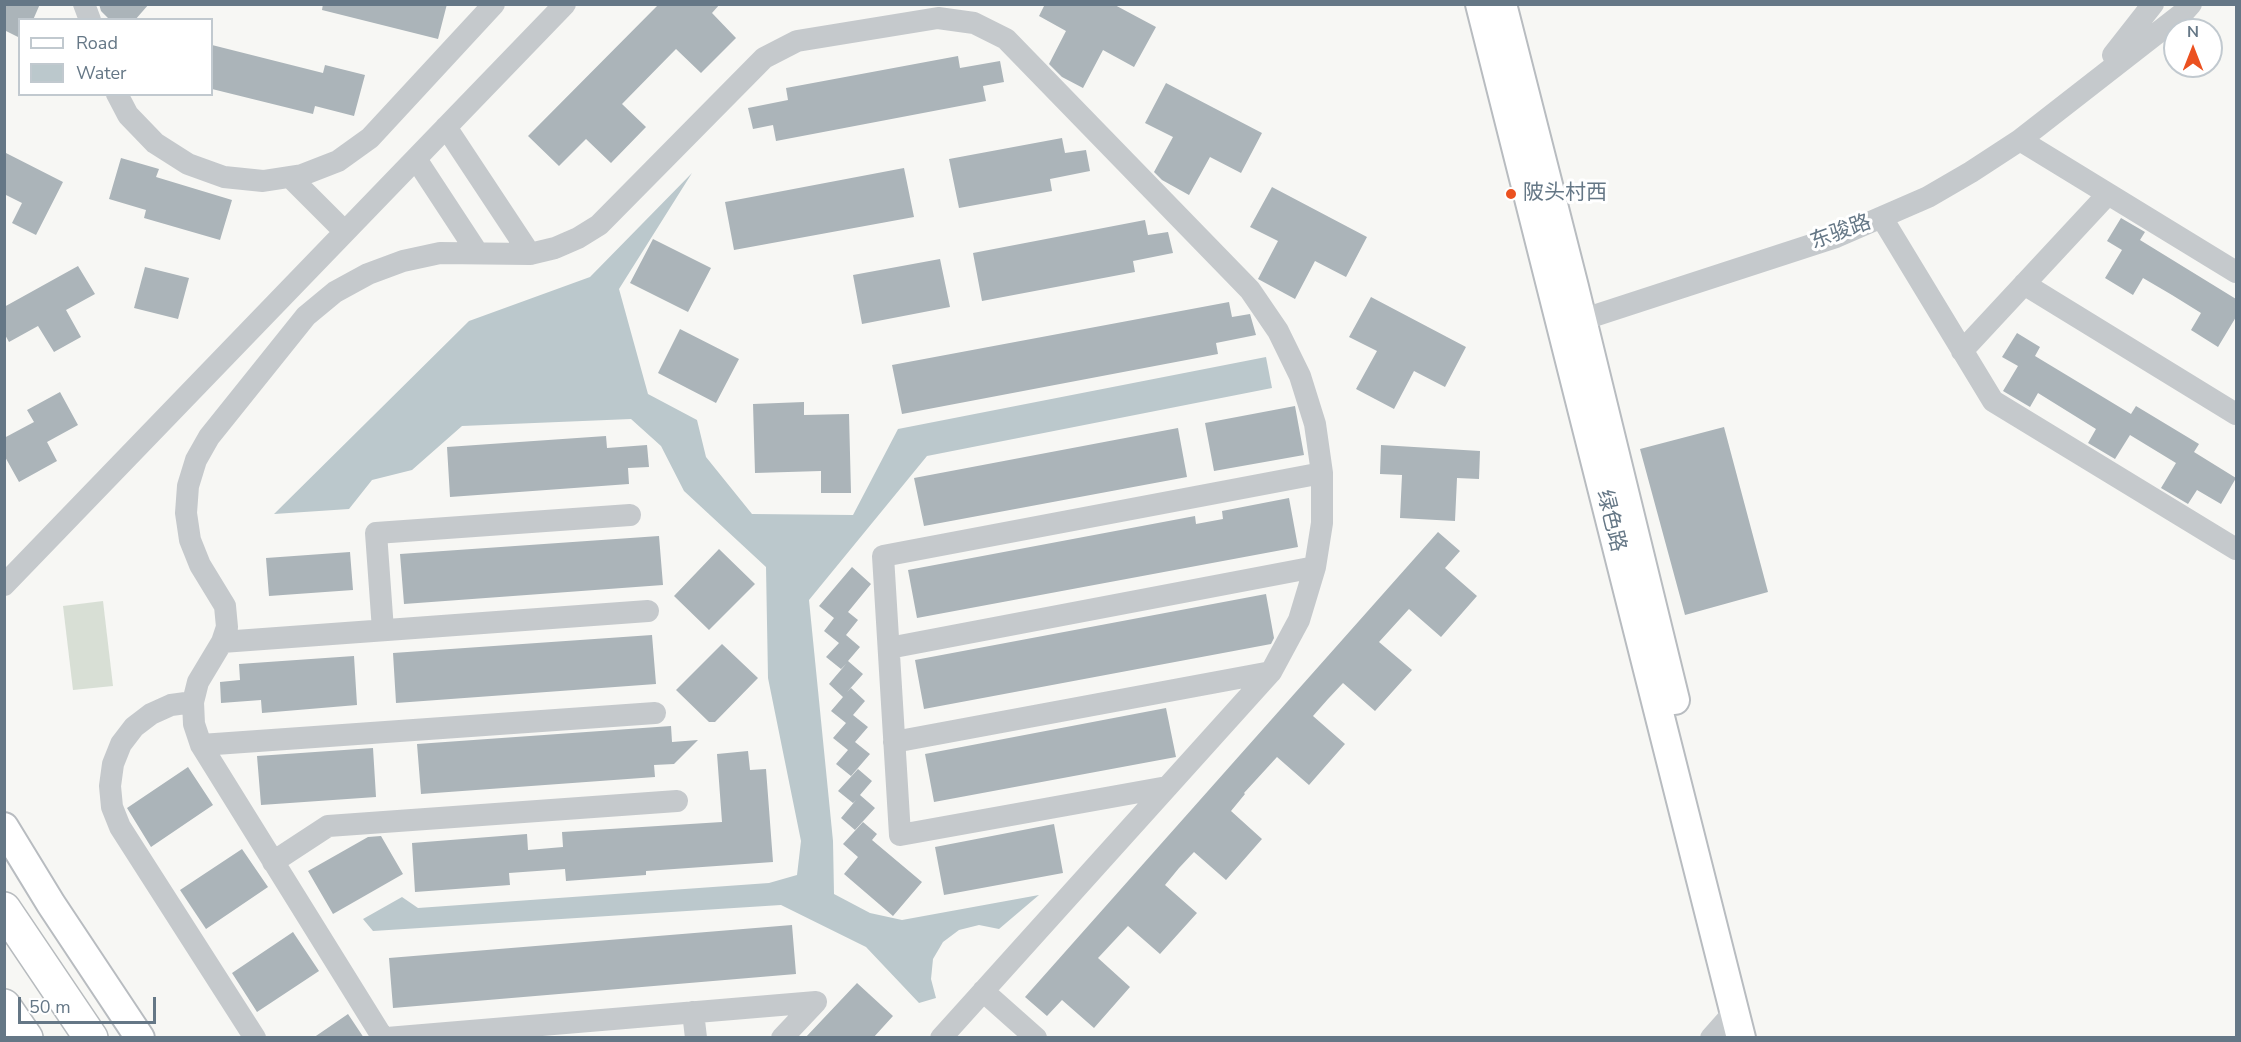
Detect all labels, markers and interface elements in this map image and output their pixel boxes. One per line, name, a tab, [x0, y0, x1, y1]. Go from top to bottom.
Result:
legend	[18, 18, 213, 96]
north arrow	[2163, 18, 2223, 78]
text: N	[2187, 21, 2199, 43]
text: Road	[76, 31, 118, 55]
text: Water	[76, 61, 127, 85]
place label: 陂头村西	[1523, 181, 1607, 207]
marker: 陂头村西	[1504, 187, 1518, 201]
street label: 东骏路	[1807, 210, 1875, 256]
street label: 绿色路	[1590, 487, 1630, 555]
scale bar	[21, 985, 159, 1023]
text: 50 m	[29, 995, 71, 1019]

